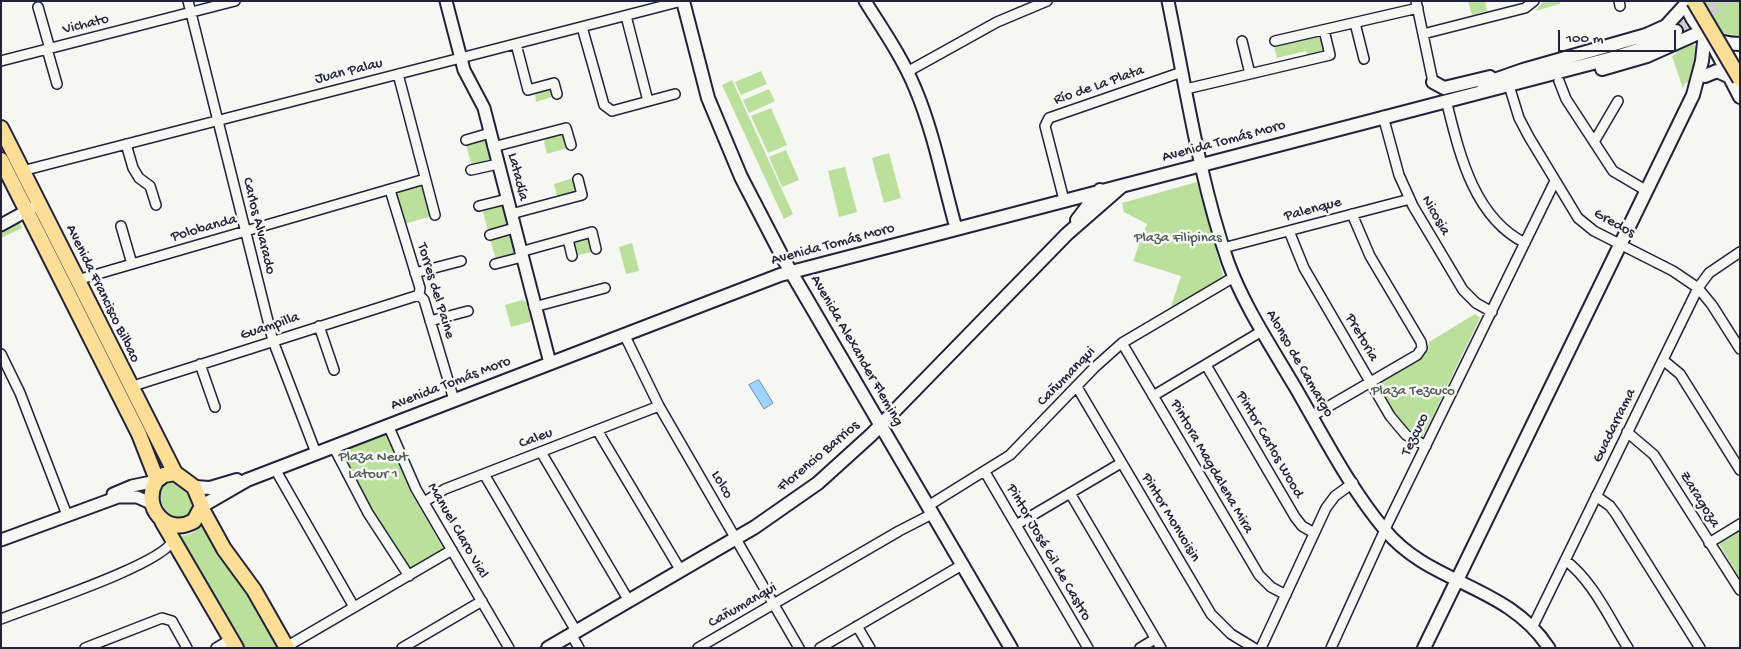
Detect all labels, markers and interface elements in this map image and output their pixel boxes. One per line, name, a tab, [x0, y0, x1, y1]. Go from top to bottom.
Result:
street label: Vichato	[61, 11, 111, 39]
scale bar	[1561, 20, 1678, 52]
text: 100 m	[1566, 30, 1603, 48]
street label: Juan Palau	[313, 55, 385, 89]
street label: Río de La Plata	[1052, 62, 1146, 110]
street label: Avenida Tomás Moro	[1160, 117, 1288, 167]
street label: Latadía	[502, 151, 532, 203]
street label: Carlos Alvarado	[237, 176, 279, 276]
street label: Nicosia	[1416, 193, 1454, 239]
street label: Palenque	[1282, 194, 1344, 226]
street label: Gredos	[1590, 205, 1638, 243]
street label: Polobanda	[169, 211, 239, 247]
street label: Avenida Tomás Moro	[769, 220, 897, 270]
street label: Avenida Francisco Bilbao	[61, 222, 143, 366]
park label: Plaza Filipinas	[1134, 230, 1222, 248]
street label: Torres del Paine	[412, 241, 458, 341]
street label: Avenida Alexander Fleming	[805, 272, 907, 430]
street label: Alonso de Camargo	[1261, 307, 1337, 421]
street label: Guampilla	[238, 309, 302, 345]
street label: Pretoria	[1340, 311, 1382, 365]
street label: Cañumanqui	[1034, 343, 1100, 411]
street label: Avenida Tomás Moro	[388, 353, 514, 415]
park label: Plaza Tezcuco	[1371, 383, 1455, 401]
street label: Guadarrama	[1589, 386, 1641, 466]
street label: Pintor Carlos Wood	[1231, 388, 1307, 502]
street label: Pintora Magdalena Mira	[1165, 397, 1257, 537]
street label: Tezcuco	[1398, 411, 1434, 459]
street label: Florencio Barrios	[774, 417, 864, 497]
street label: Caleu	[517, 424, 555, 454]
park label: Plaza Neut Latour 1	[338, 449, 408, 484]
street label: Lolco	[706, 468, 736, 502]
street label: Zaragoza	[1675, 469, 1723, 531]
street label: Pintor Monvoisin	[1136, 470, 1204, 566]
street label: Manuel Claro Vial	[422, 480, 492, 582]
street label: Pintor José Gil de Castro	[1001, 481, 1095, 625]
street label: Cañumanqui	[706, 579, 780, 633]

